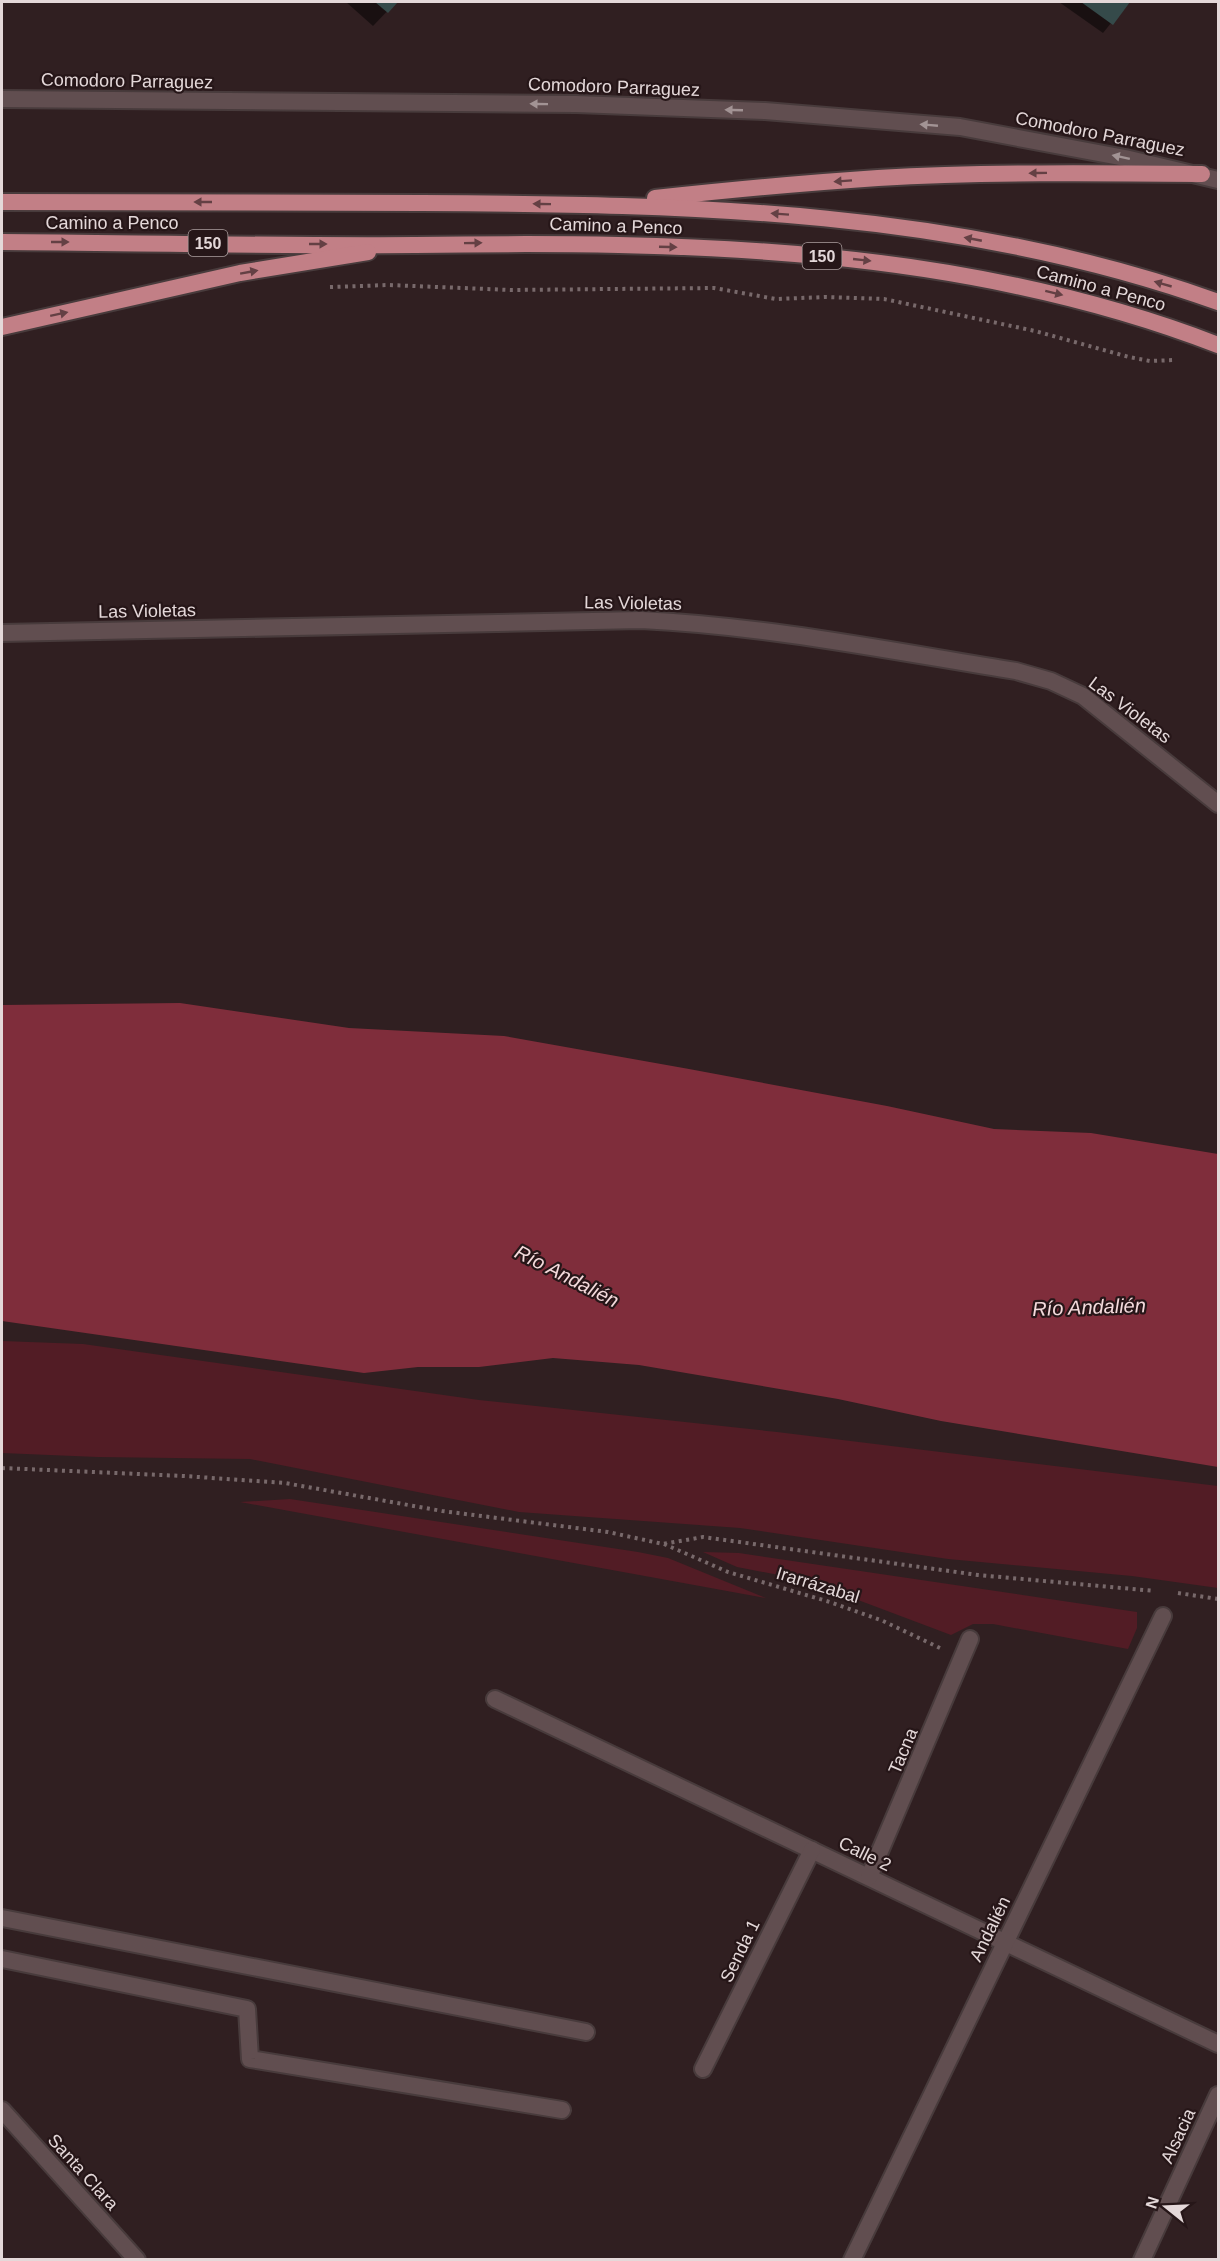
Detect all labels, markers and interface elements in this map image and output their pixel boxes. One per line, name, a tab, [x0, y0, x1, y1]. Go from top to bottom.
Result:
street label: Comodoro Parraguez	[41, 69, 213, 93]
street label: Comodoro Parraguez	[528, 74, 700, 100]
one-way arrow	[530, 99, 549, 109]
one-way arrow	[725, 106, 744, 115]
street label: Comodoro Parraguez	[1014, 108, 1186, 160]
one-way arrow	[919, 120, 938, 129]
one-way arrow	[1111, 152, 1130, 161]
one-way arrow	[1029, 168, 1048, 178]
one-way arrow	[834, 176, 853, 186]
one-way arrow	[194, 197, 213, 207]
one-way arrow	[532, 199, 551, 209]
one-way arrow	[770, 210, 789, 219]
street label: Camino a Penco	[45, 213, 179, 233]
street label: Camino a Penco	[549, 214, 683, 238]
road number: 150	[188, 230, 228, 256]
one-way arrow	[964, 234, 983, 243]
one-way arrow	[50, 237, 69, 247]
one-way arrow	[308, 239, 327, 249]
one-way arrow	[463, 239, 482, 248]
one-way arrow	[658, 242, 677, 251]
road number: 150	[802, 243, 842, 269]
one-way arrow	[853, 255, 872, 265]
street label: Camino a Penco	[1034, 261, 1168, 315]
one-way arrow	[240, 267, 259, 276]
one-way arrow	[1154, 279, 1172, 288]
one-way arrow	[1045, 289, 1063, 299]
one-way arrow	[49, 309, 68, 319]
street label: Las Violetas	[584, 592, 682, 614]
street label: Las Violetas	[98, 600, 196, 622]
street label: Las Violetas	[1085, 673, 1175, 747]
water label: Río Andalién	[511, 1240, 623, 1312]
water label: Río Andalién	[1032, 1294, 1146, 1320]
street label: Irarrázabal	[774, 1563, 862, 1607]
street label: Tacna	[884, 1724, 922, 1777]
street label: Calle 2	[835, 1833, 895, 1875]
street label: Andalién	[966, 1893, 1014, 1965]
street label: Senda 1	[716, 1916, 764, 1986]
street label: Alsacia	[1157, 2105, 1200, 2167]
street label: Santa Clara	[44, 2130, 123, 2215]
north arrow	[1136, 2177, 1196, 2237]
text: N	[1142, 2194, 1162, 2211]

